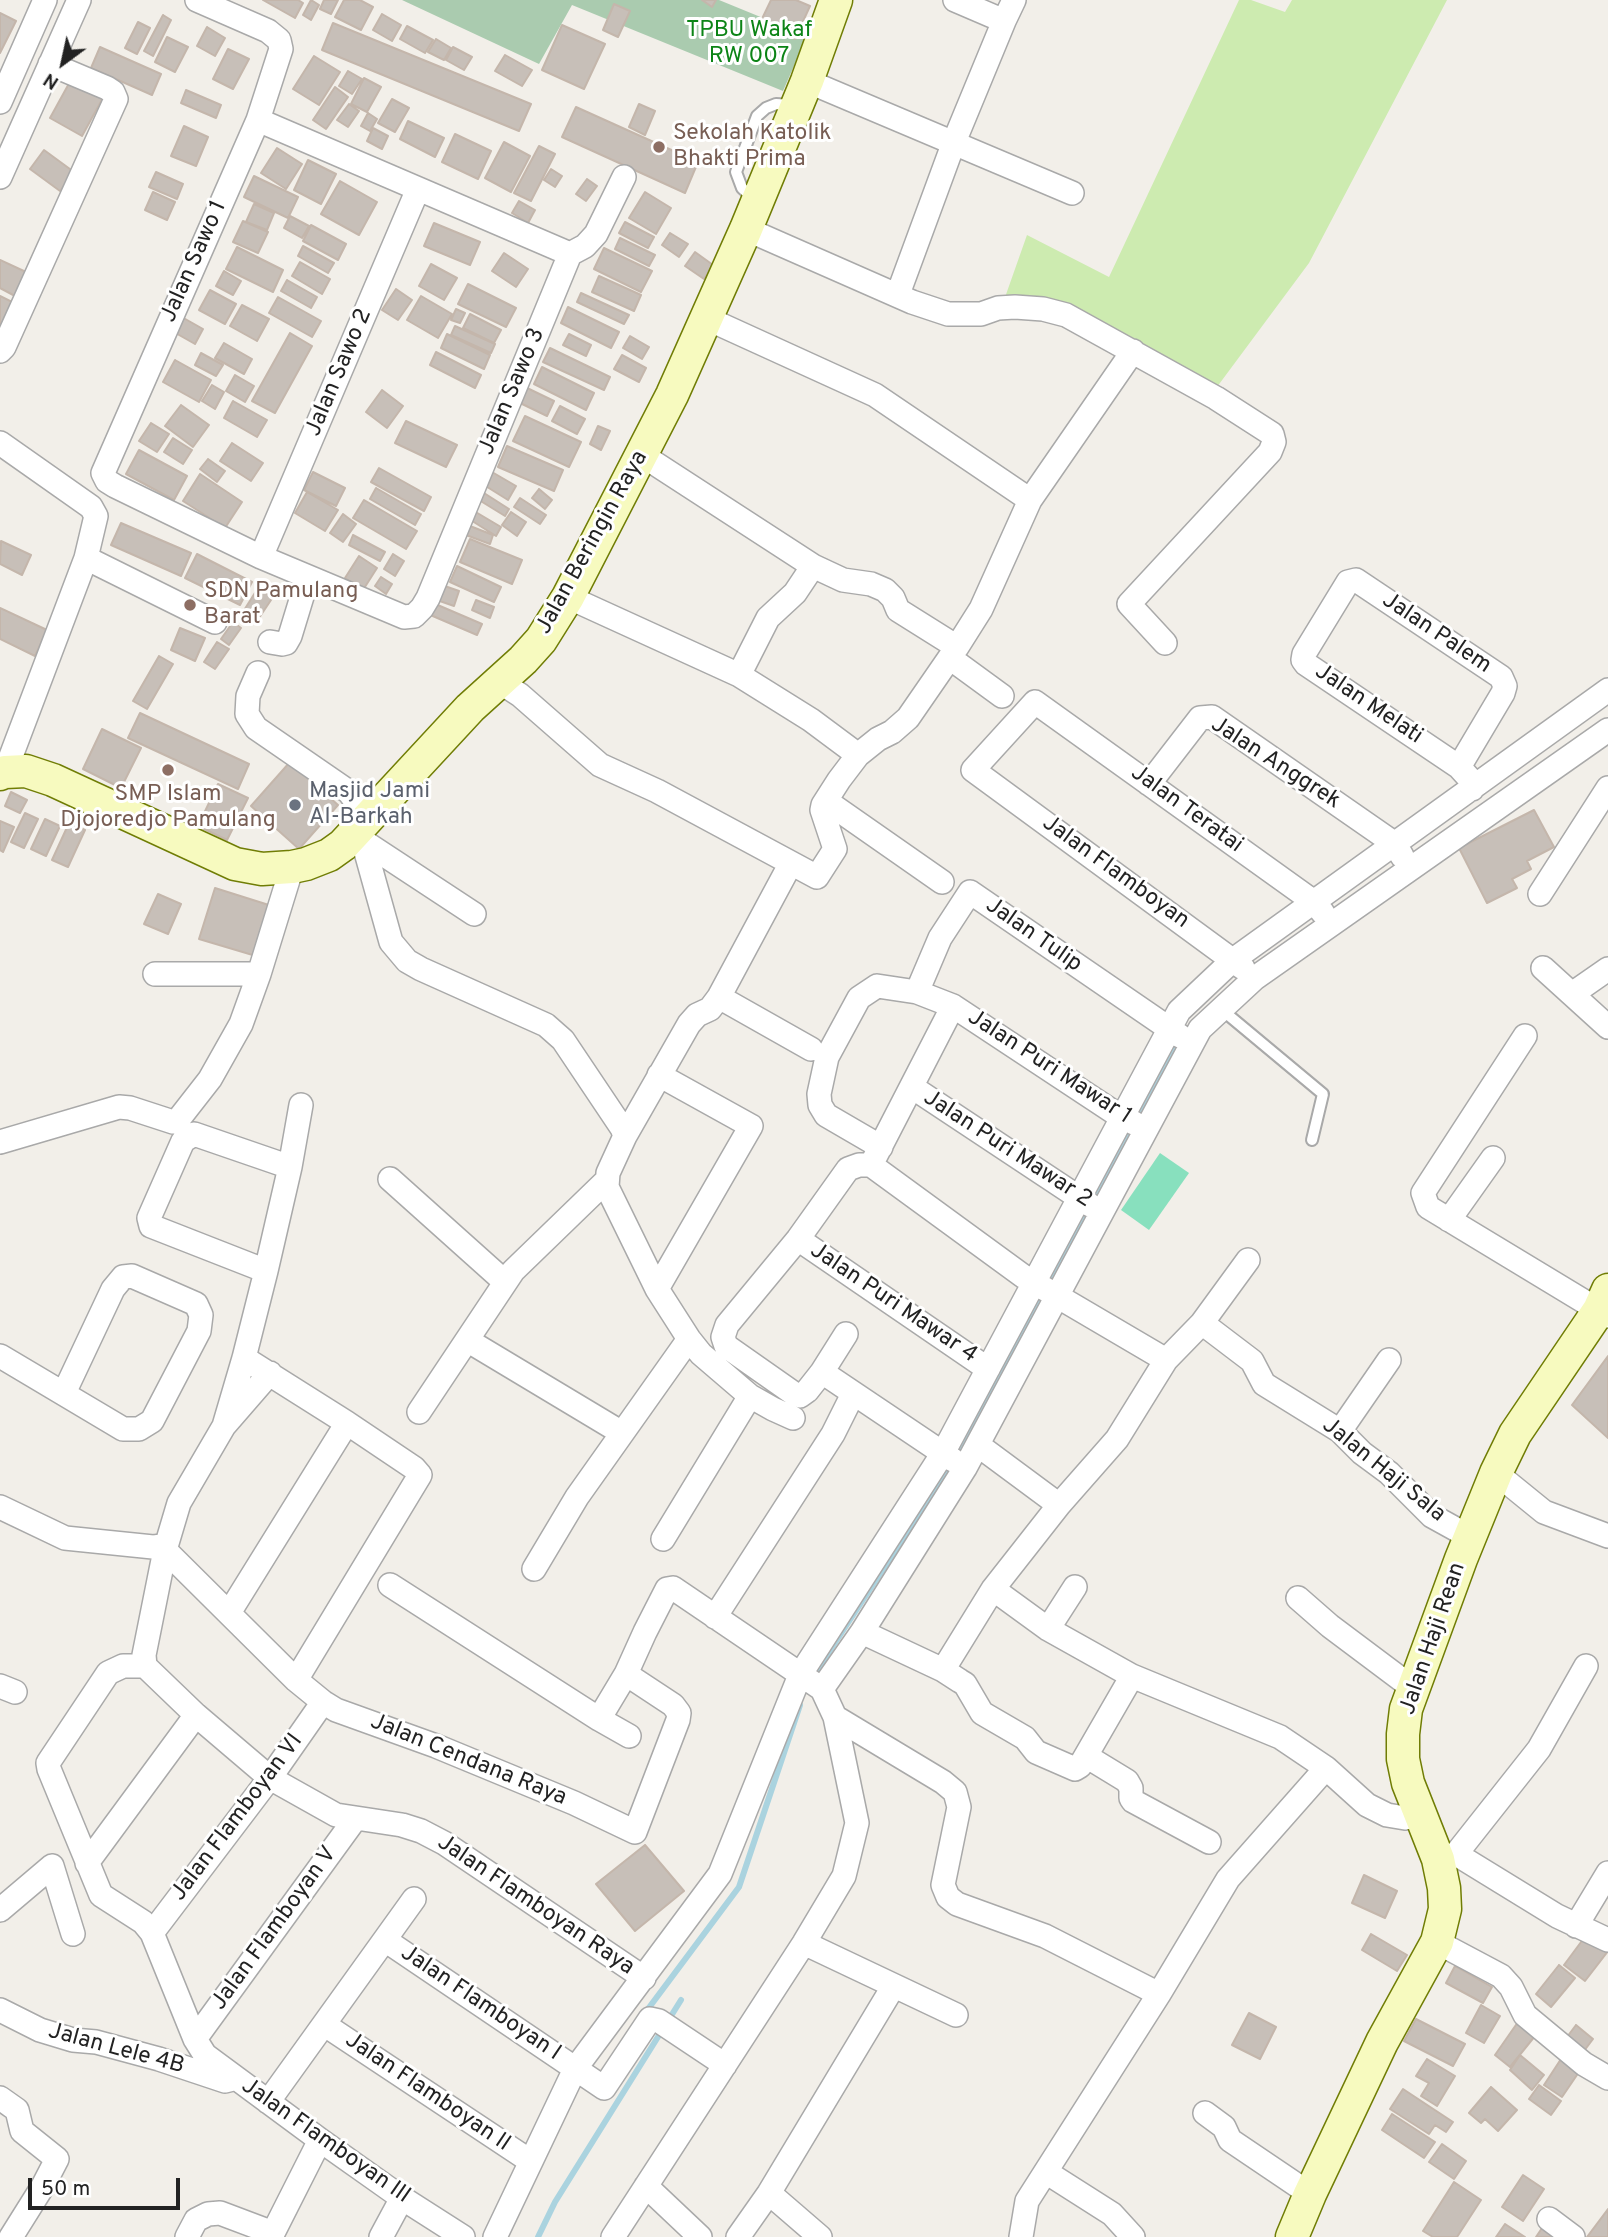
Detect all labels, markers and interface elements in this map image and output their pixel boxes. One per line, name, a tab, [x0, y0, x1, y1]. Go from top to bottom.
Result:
park label: TPBU Wakaf RW 007	[686, 17, 812, 71]
north arrow	[28, 28, 98, 98]
text: N	[39, 67, 64, 94]
place label: Sekolah Katolik Bhakti Prima	[673, 120, 832, 174]
marker: Sekolah Katolik Bhakti Prima	[651, 139, 667, 155]
street label: Jalan Sawo 1	[156, 197, 234, 327]
street label: Jalan Sawo 2	[301, 305, 379, 441]
street label: Jalan Sawo 3	[474, 324, 552, 460]
street label: Jalan Beringin Raya	[531, 447, 655, 639]
place label: SDN Pamulang Barat	[204, 578, 359, 632]
street label: Jalan Palem	[1376, 587, 1496, 681]
marker: SDN Pamulang Barat	[182, 597, 198, 613]
street label: Jalan Melati	[1309, 659, 1427, 751]
street label: Jalan Anggrek	[1205, 712, 1345, 816]
street label: Jalan Teratai	[1124, 760, 1248, 860]
marker: SMP Islam Djojoredjo Pamulang	[160, 762, 176, 778]
place label: Masjid Jami Al-Barkah	[309, 778, 430, 832]
place label: SMP Islam Djojoredjo Pamulang	[60, 781, 276, 835]
marker: Masjid Jami Al-Barkah	[287, 797, 303, 813]
street label: Jalan Flamboyan	[1036, 810, 1194, 936]
street label: Jalan Tulip	[979, 893, 1087, 979]
street label: Jalan Puri Mawar 1	[962, 1005, 1136, 1131]
street label: Jalan Puri Mawar 2	[918, 1085, 1096, 1215]
street label: Jalan Puri Mawar 4	[804, 1238, 982, 1370]
street label: Jalan Haji Sala	[1316, 1413, 1450, 1529]
street label: Jalan Haji Rean	[1395, 1559, 1473, 1719]
street label: Jalan Cendana Raya	[366, 1709, 570, 1813]
street label: Jalan Flamboyan VI	[166, 1729, 310, 1907]
street label: Jalan Flamboyan Raya	[431, 1830, 639, 1982]
street label: Jalan Flamboyan V	[206, 1842, 344, 2016]
street label: Jalan Flamboyan I	[395, 1940, 565, 2068]
street label: Jalan Lele 4B	[45, 2019, 187, 2081]
street label: Jalan Flamboyan II	[339, 2027, 515, 2159]
street label: Jalan Flamboyan III	[235, 2073, 415, 2211]
scale bar	[32, 2164, 184, 2208]
text: 50 m	[41, 2176, 90, 2203]

